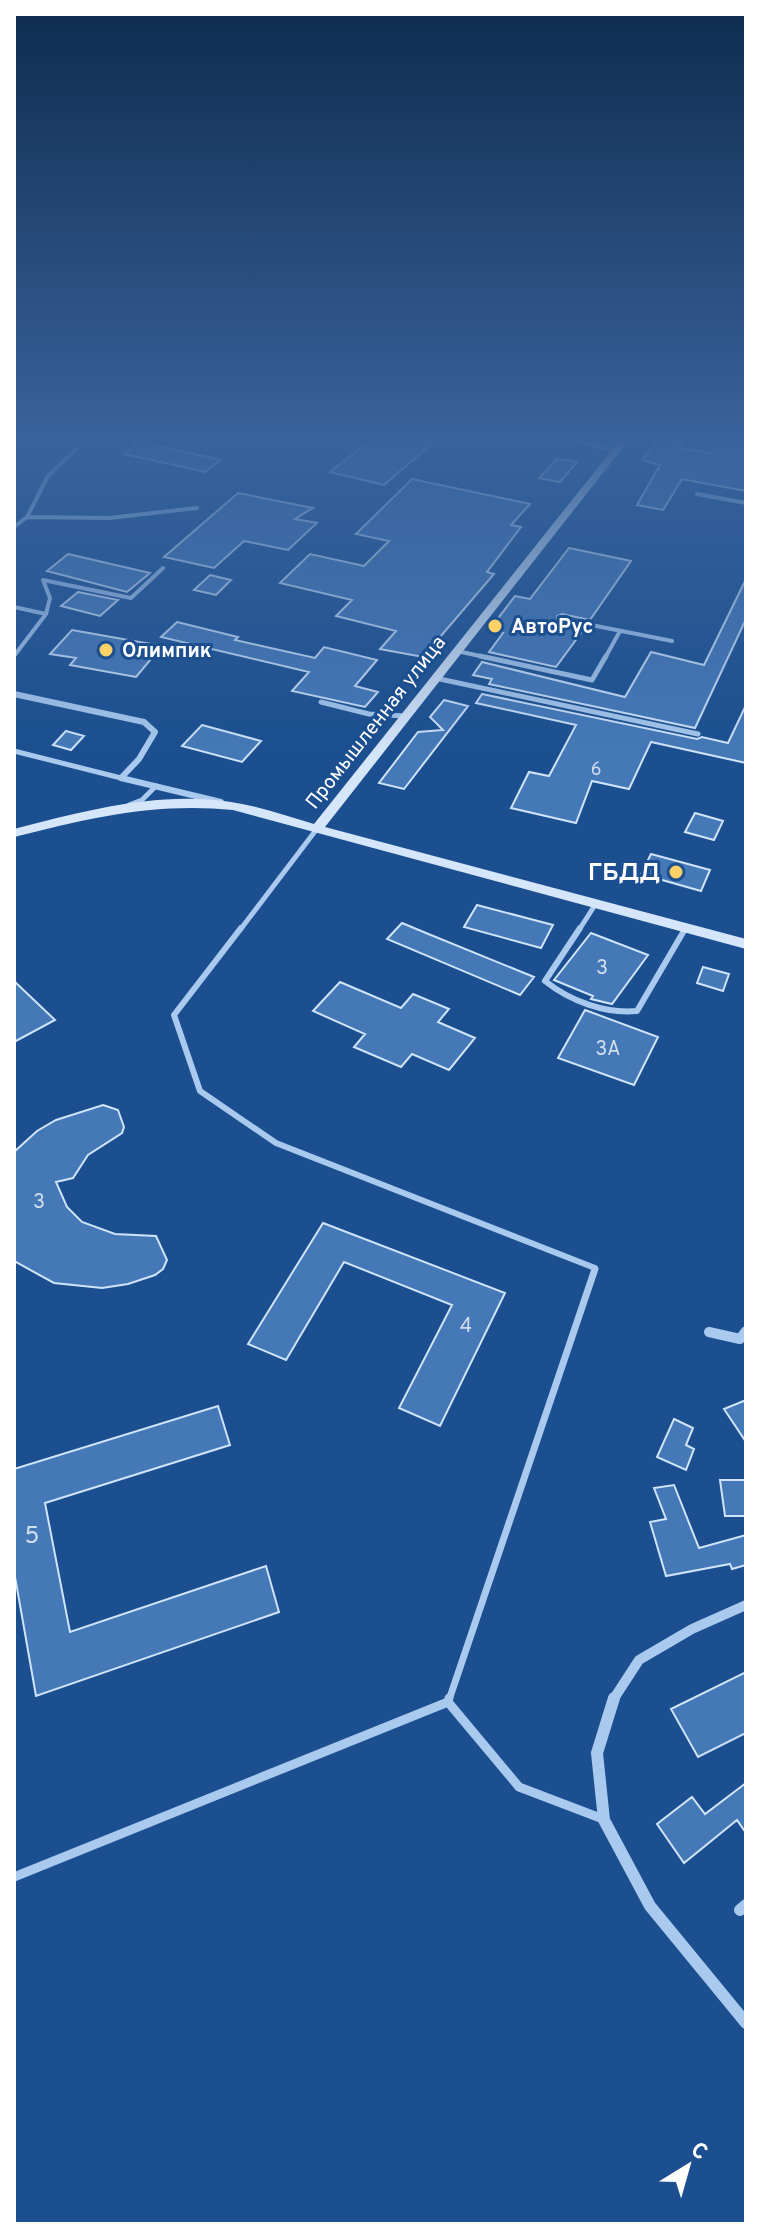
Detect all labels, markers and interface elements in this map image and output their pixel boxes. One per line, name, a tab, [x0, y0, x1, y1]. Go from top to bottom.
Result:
place label: АвтоРус	[511, 615, 593, 641]
marker: АвтоРус	[486, 617, 504, 635]
street label: Промышленная улица	[301, 631, 452, 815]
place label: Олимпик	[122, 639, 212, 665]
marker: Олимпик	[97, 641, 115, 659]
house number: 6	[591, 759, 601, 782]
place label: ГБДД	[588, 859, 660, 889]
marker: ГБДД	[667, 863, 685, 881]
house number: 3	[596, 956, 608, 982]
house number: 3А	[595, 1037, 621, 1063]
house number: 3	[33, 1190, 45, 1216]
house number: 4	[460, 1314, 472, 1340]
house number: 5	[25, 1522, 39, 1552]
north arrow	[648, 2126, 728, 2206]
text: С	[685, 2137, 712, 2167]

